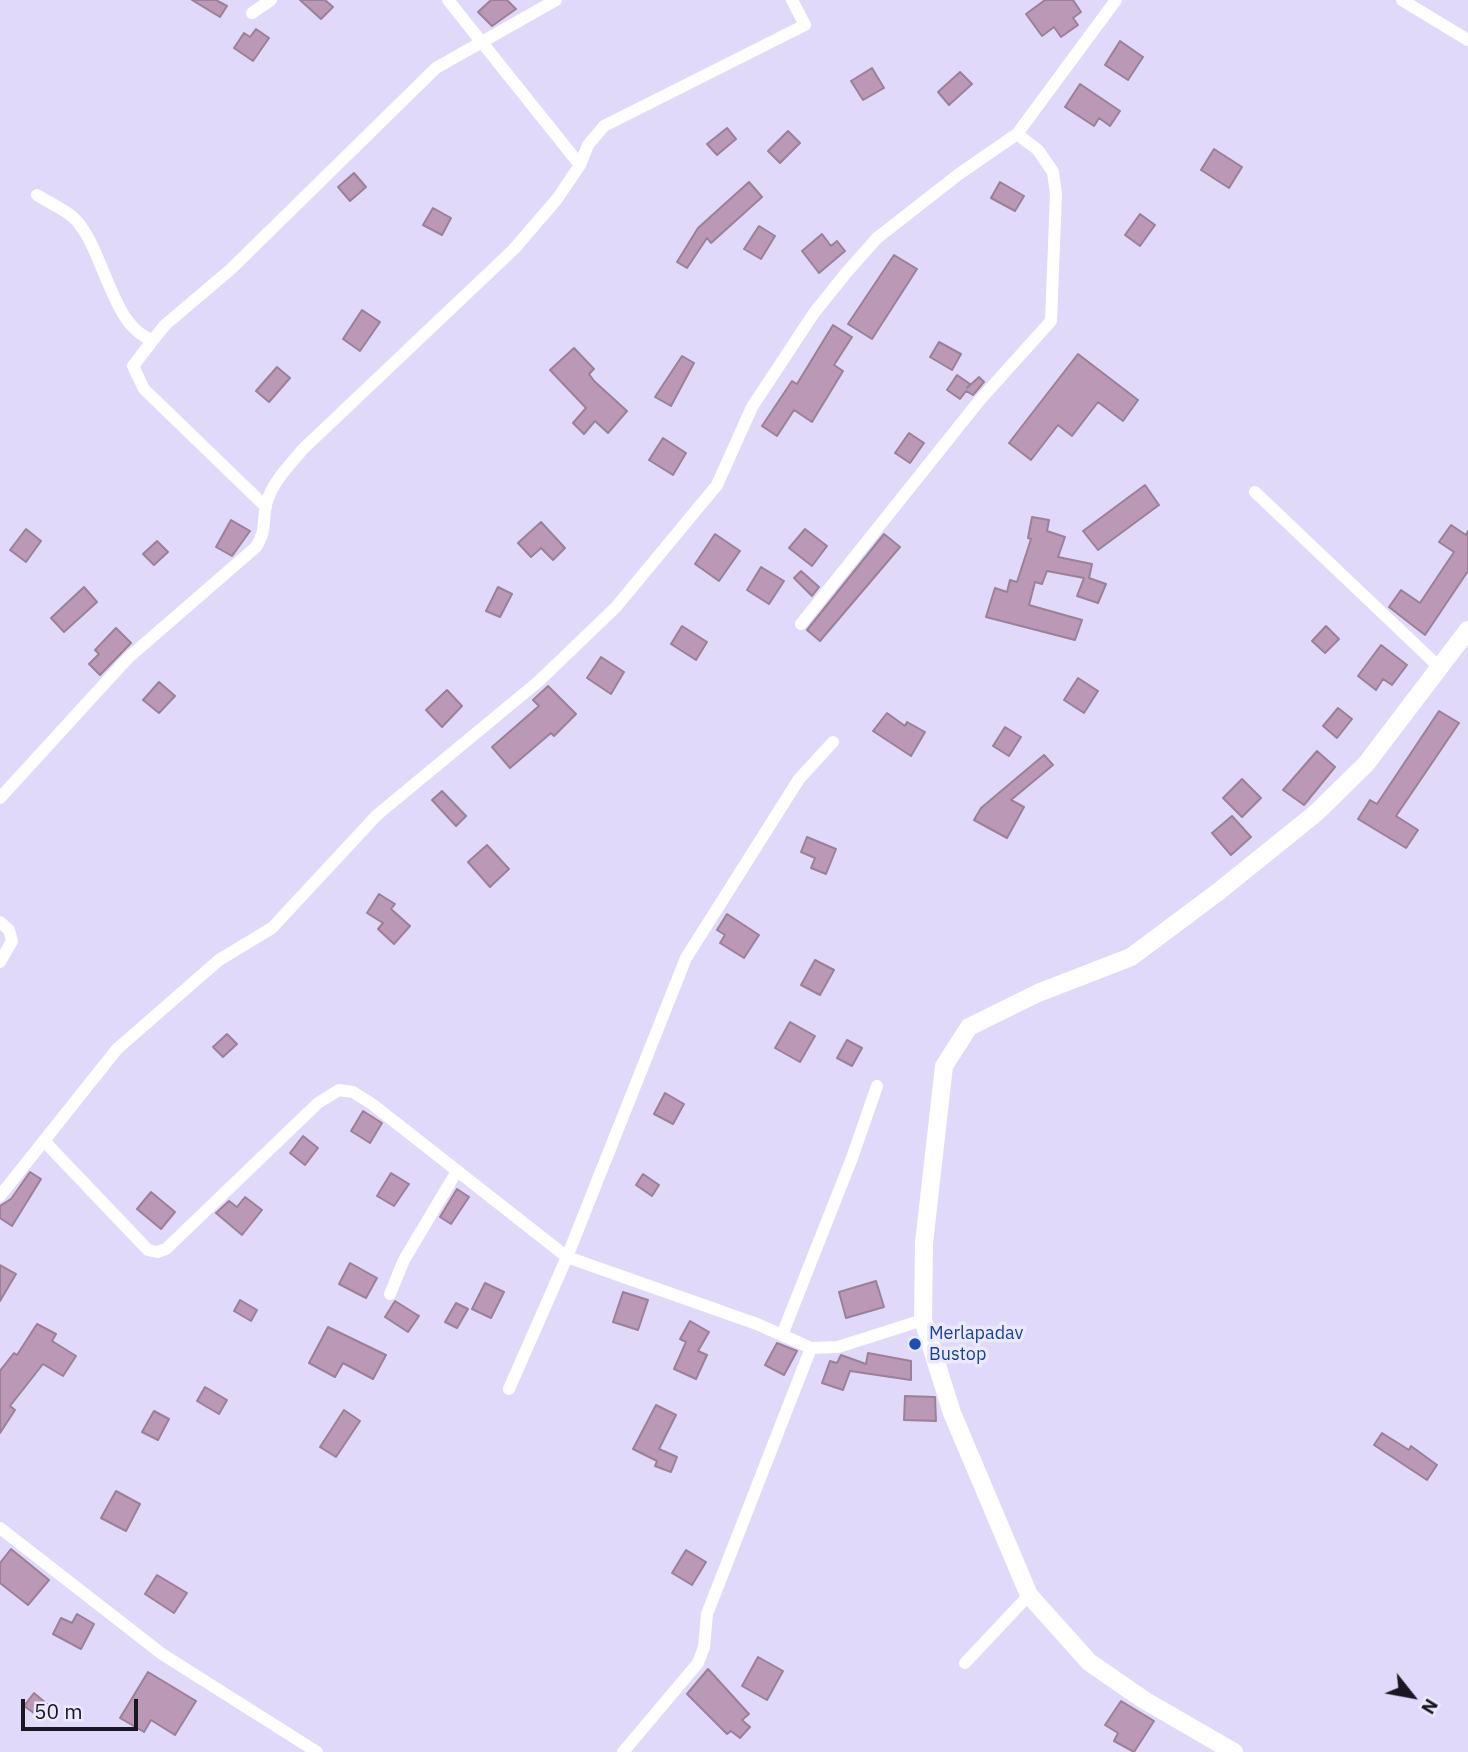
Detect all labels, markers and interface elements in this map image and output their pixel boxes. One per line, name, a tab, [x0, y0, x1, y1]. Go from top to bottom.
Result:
place label: Merlapadav Bustop	[929, 1323, 1023, 1366]
marker: Merlapadav Bustop	[907, 1336, 923, 1352]
north arrow	[1377, 1661, 1447, 1731]
scale bar	[24, 1686, 142, 1730]
text: N	[1416, 1695, 1444, 1719]
text: 50 m	[34, 1697, 83, 1725]

